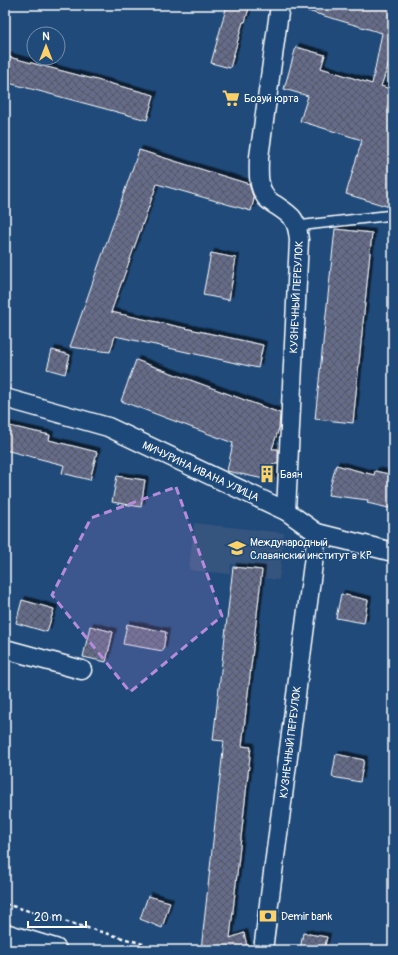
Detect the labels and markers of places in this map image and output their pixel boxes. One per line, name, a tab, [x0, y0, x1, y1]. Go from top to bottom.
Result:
supermarket icon: Бозуй юрта	[221, 88, 241, 108]
place label: Бозуй юрта	[244, 92, 299, 105]
building icon: Баян	[257, 464, 277, 484]
place label: Баян	[280, 468, 302, 481]
place label: Международный Славянский институт в КР	[250, 536, 372, 562]
school or university icon: Международный Славянский институт в КР	[227, 538, 247, 558]
bank icon: Demir bank	[258, 906, 278, 926]
place label: Demir bank	[281, 910, 333, 923]

